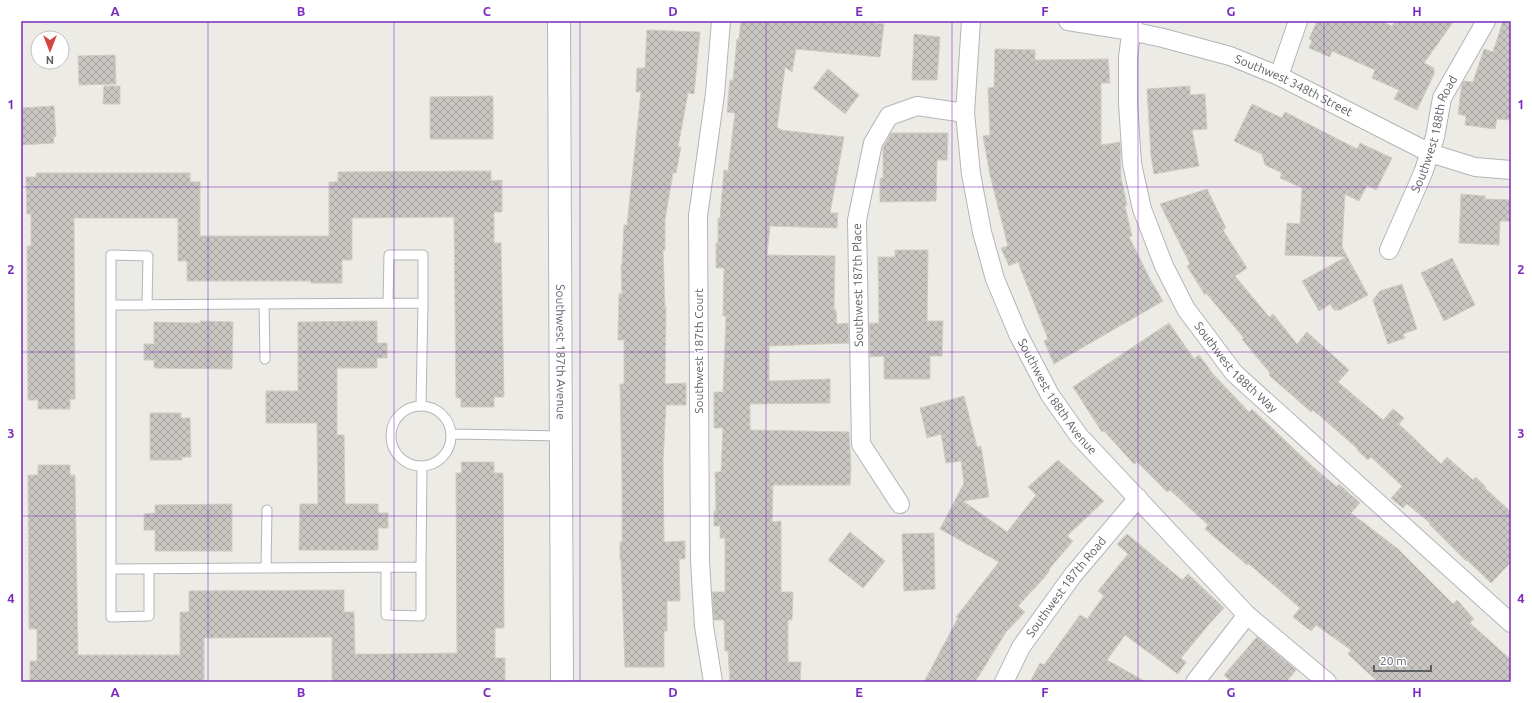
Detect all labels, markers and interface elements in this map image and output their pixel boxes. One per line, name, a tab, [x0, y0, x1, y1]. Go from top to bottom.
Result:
text: A	[110, 4, 120, 18]
text: B	[297, 4, 306, 18]
text: C	[483, 4, 492, 18]
text: D	[668, 4, 678, 18]
text: E	[855, 4, 863, 18]
text: F	[1041, 4, 1049, 18]
text: G	[1227, 4, 1236, 18]
text: H	[1412, 4, 1422, 18]
north arrow	[30, 30, 70, 70]
street label: Southwest 348th Street	[1233, 52, 1355, 118]
text: N	[46, 54, 54, 66]
street label: Southwest 188th Road	[1408, 73, 1459, 194]
text: 1	[7, 97, 15, 111]
text: 1	[1517, 97, 1525, 111]
street label: Southwest 187th Place	[850, 223, 865, 347]
text: 2	[7, 262, 15, 276]
text: 2	[1517, 262, 1525, 276]
street label: Southwest 187th Avenue	[554, 284, 568, 420]
street label: Southwest 187th Court	[692, 288, 705, 414]
street label: Southwest 188th Way	[1192, 319, 1280, 415]
street label: Southwest 188th Avenue	[1016, 336, 1100, 457]
text: 3	[7, 426, 15, 440]
text: 3	[1517, 426, 1525, 440]
street label: Southwest 187th Road	[1023, 534, 1108, 639]
text: 4	[7, 591, 15, 605]
text: 4	[1517, 591, 1525, 605]
scale bar	[1374, 647, 1431, 673]
text: 20 m	[1380, 654, 1407, 667]
text: A	[110, 685, 120, 699]
text: B	[297, 685, 306, 699]
text: C	[483, 685, 492, 699]
text: D	[668, 685, 678, 699]
text: E	[855, 685, 863, 699]
text: F	[1041, 685, 1049, 699]
text: G	[1227, 685, 1236, 699]
text: H	[1412, 685, 1422, 699]

